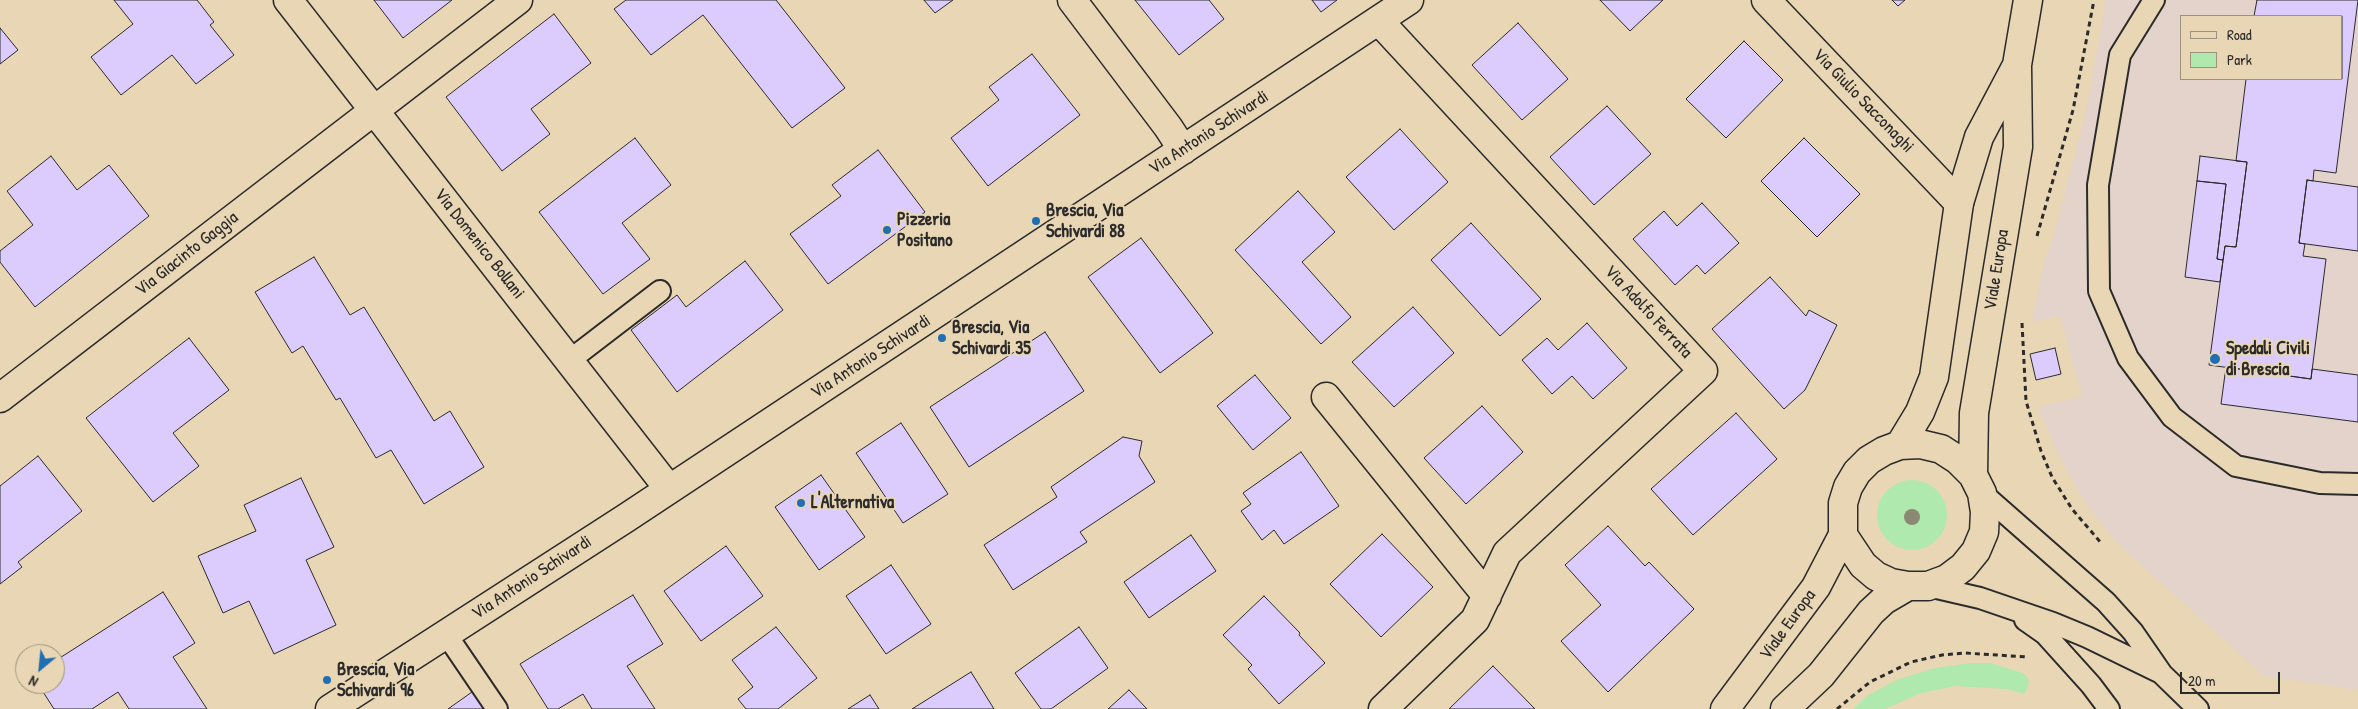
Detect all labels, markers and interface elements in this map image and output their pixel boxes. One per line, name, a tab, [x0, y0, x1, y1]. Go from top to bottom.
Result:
legend	[2180, 15, 2343, 80]
text: Road	[2227, 24, 2252, 45]
street label: Via Giulio Sacconaghi	[1808, 44, 1918, 158]
text: Park	[2227, 49, 2252, 70]
street label: Via Antonio Schivardi	[1145, 86, 1273, 180]
street label: Via Domenico Bollani	[429, 184, 529, 304]
place label: Brescia, Via Schivardi 88	[1046, 200, 1125, 242]
street label: Via Giacinto Gaggia	[131, 207, 243, 301]
place label: Pizzeria Positano	[897, 209, 953, 252]
marker: Brescia, Via Schivardi 88	[1030, 215, 1042, 227]
marker: Pizzeria Positano	[881, 224, 893, 236]
street label: Viale Europa	[1980, 228, 2014, 312]
street label: Via Adolfo Ferrata	[1599, 261, 1697, 363]
street label: Via Antonio Schivardi	[807, 310, 935, 404]
place label: Brescia, Via Schivardi 35	[952, 317, 1031, 359]
marker: Brescia, Via Schivardi 35	[936, 332, 948, 344]
place label: Spedali Civili di Brescia	[2226, 338, 2310, 380]
marker: Spedali Civili di Brescia	[2208, 352, 2222, 366]
place label: L'Alternativa	[811, 492, 894, 514]
marker: L'Alternativa	[795, 497, 807, 509]
street label: Via Antonio Schivardi	[468, 531, 596, 625]
street label: Viale Europa	[1755, 586, 1821, 664]
north arrow	[15, 644, 65, 694]
place label: Brescia, Via Schivardi 96	[337, 659, 414, 702]
scale bar	[2183, 662, 2283, 694]
text: 20 m	[2188, 670, 2215, 691]
text: N	[25, 672, 41, 692]
marker: Brescia, Via Schivardi 96	[321, 674, 333, 686]

